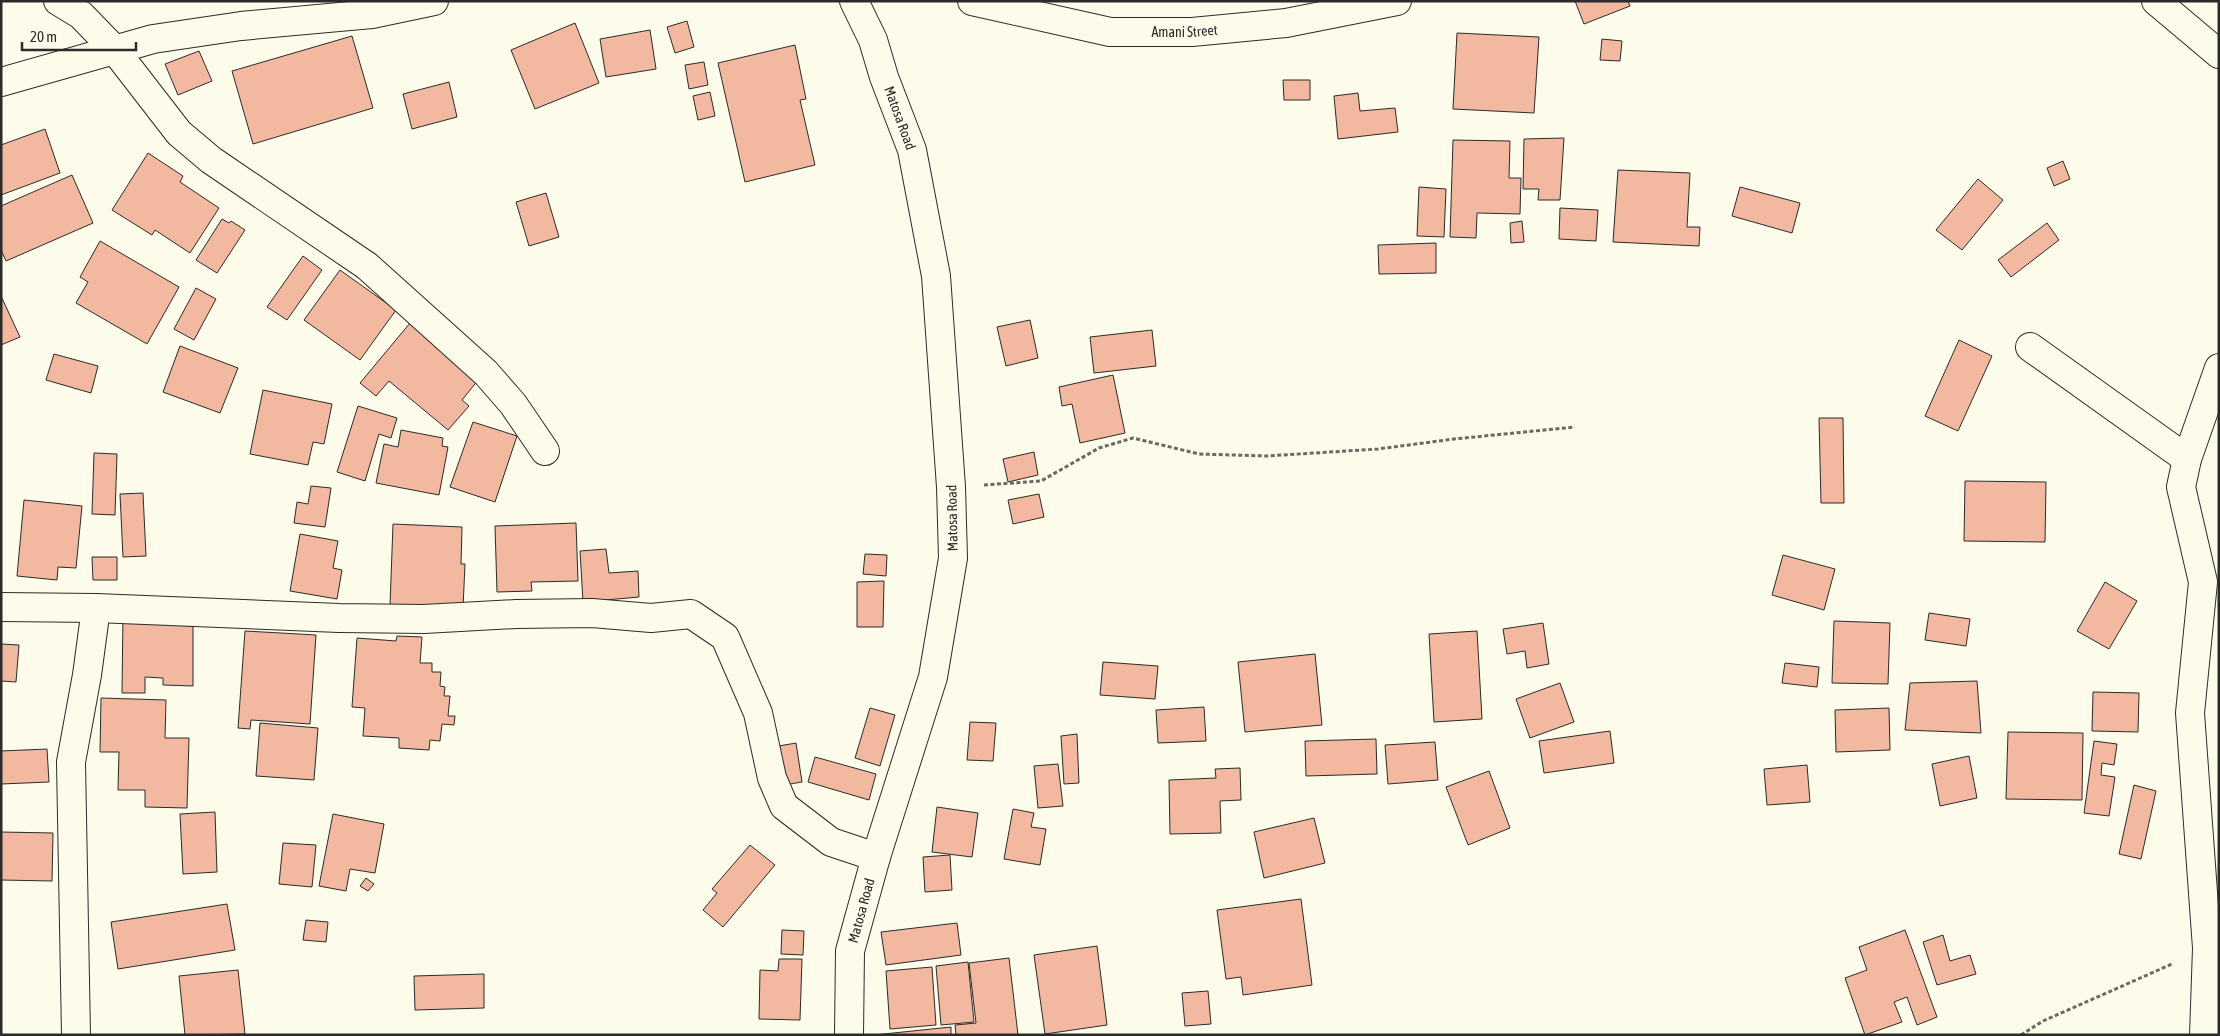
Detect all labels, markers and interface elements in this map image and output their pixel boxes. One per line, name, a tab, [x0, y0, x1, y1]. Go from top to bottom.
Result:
scale bar	[22, 20, 136, 52]
street label: Amani Street	[1151, 22, 1218, 40]
text: 20 m	[30, 28, 57, 45]
street label: Matosa Road	[881, 84, 919, 152]
street label: Matosa Road	[943, 485, 961, 551]
street label: Matosa Road	[845, 876, 878, 945]

